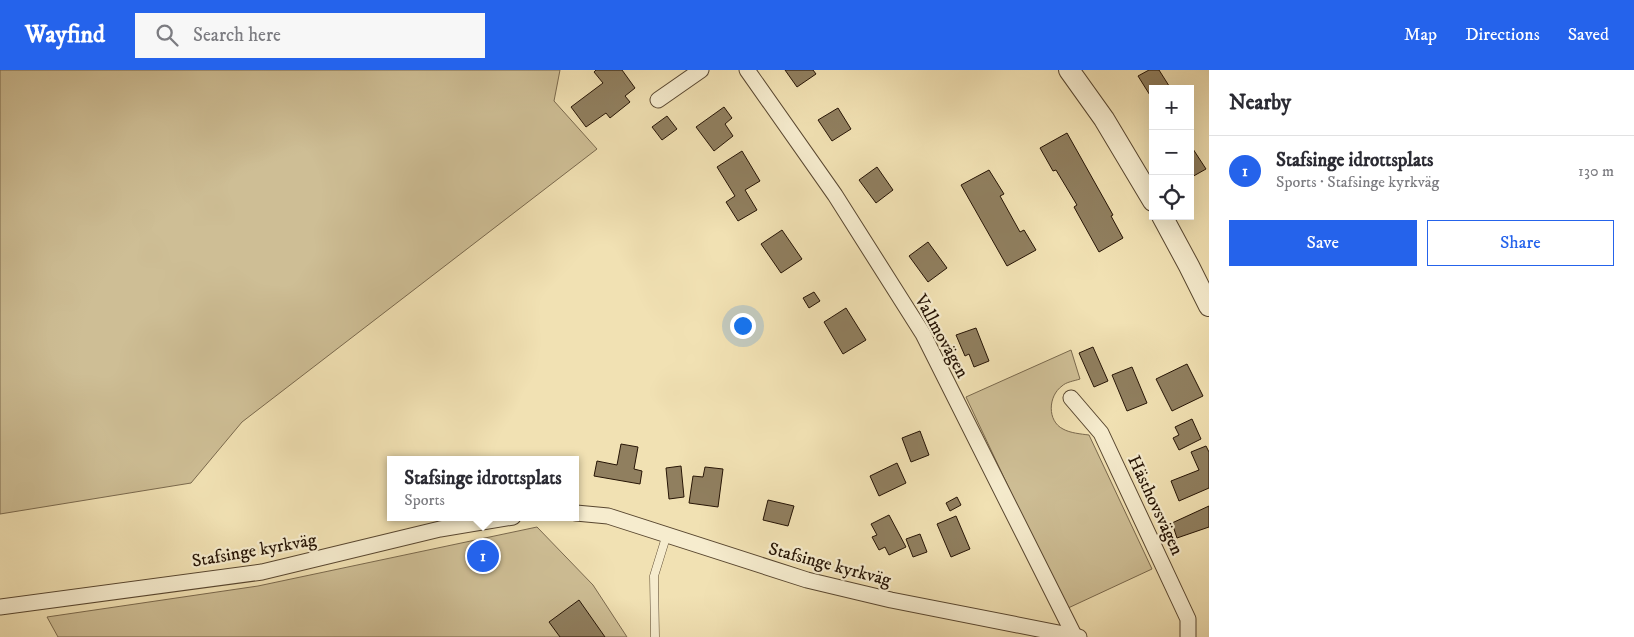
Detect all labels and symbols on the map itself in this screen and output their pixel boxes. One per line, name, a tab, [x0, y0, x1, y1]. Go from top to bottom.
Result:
street label: Vallmovägen	[909, 290, 973, 383]
your location	[730, 313, 756, 339]
street label: Hästhovsvägen	[1122, 452, 1188, 559]
street label: Stafsinge kyrkväg	[190, 529, 318, 573]
pin: 1	[467, 537, 499, 575]
street label: Stafsinge kyrkväg	[766, 538, 894, 592]

